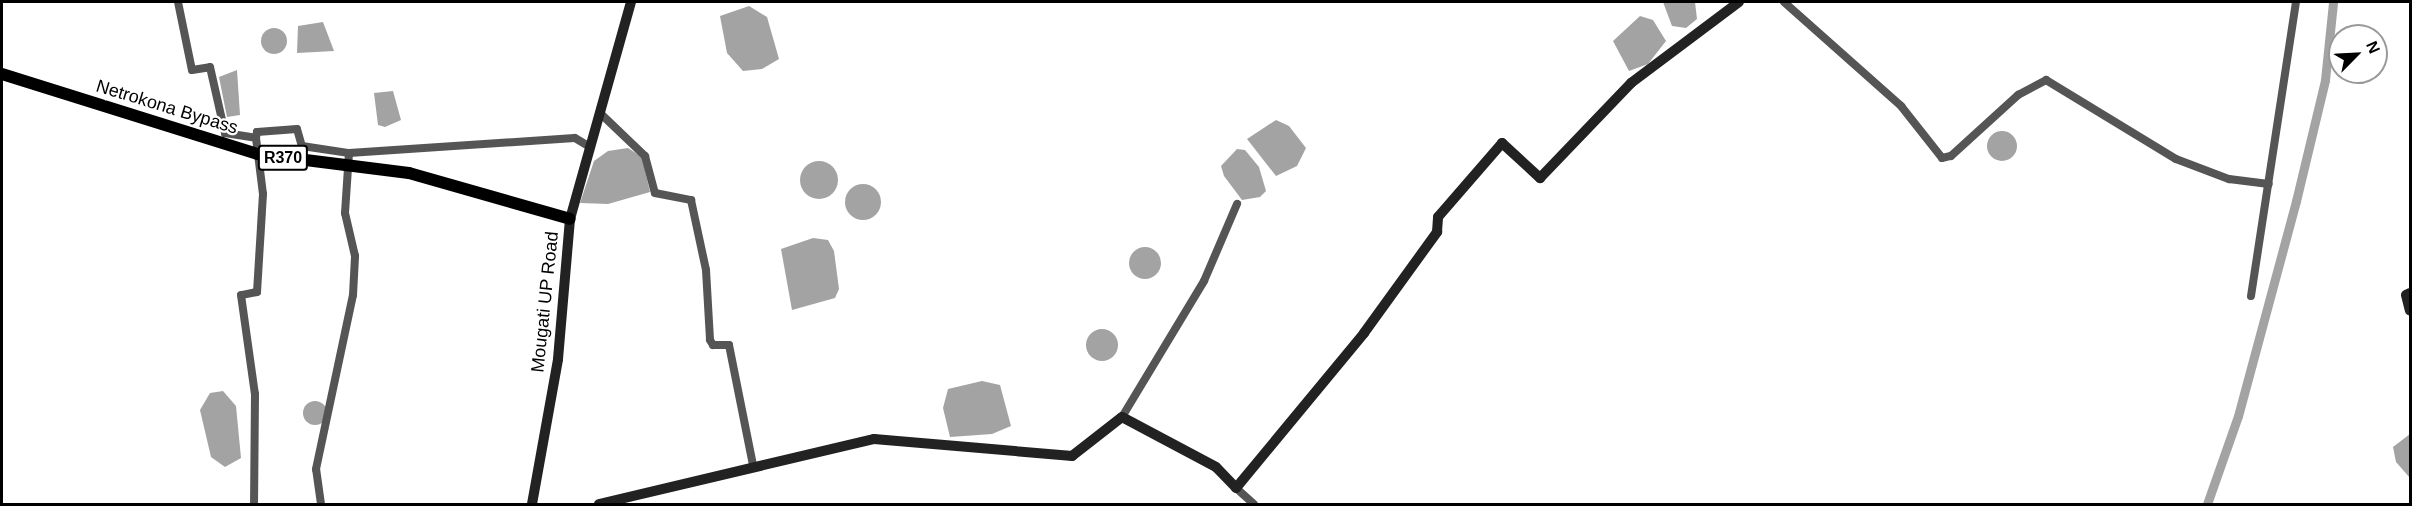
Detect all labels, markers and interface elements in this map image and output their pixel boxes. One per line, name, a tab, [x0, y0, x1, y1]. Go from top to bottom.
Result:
north arrow	[2328, 24, 2388, 84]
text: N	[2363, 39, 2383, 56]
street label: Netrokona Bypass	[94, 75, 240, 139]
road number: R370	[258, 145, 308, 171]
street label: Mougati UP Road	[527, 230, 563, 374]

